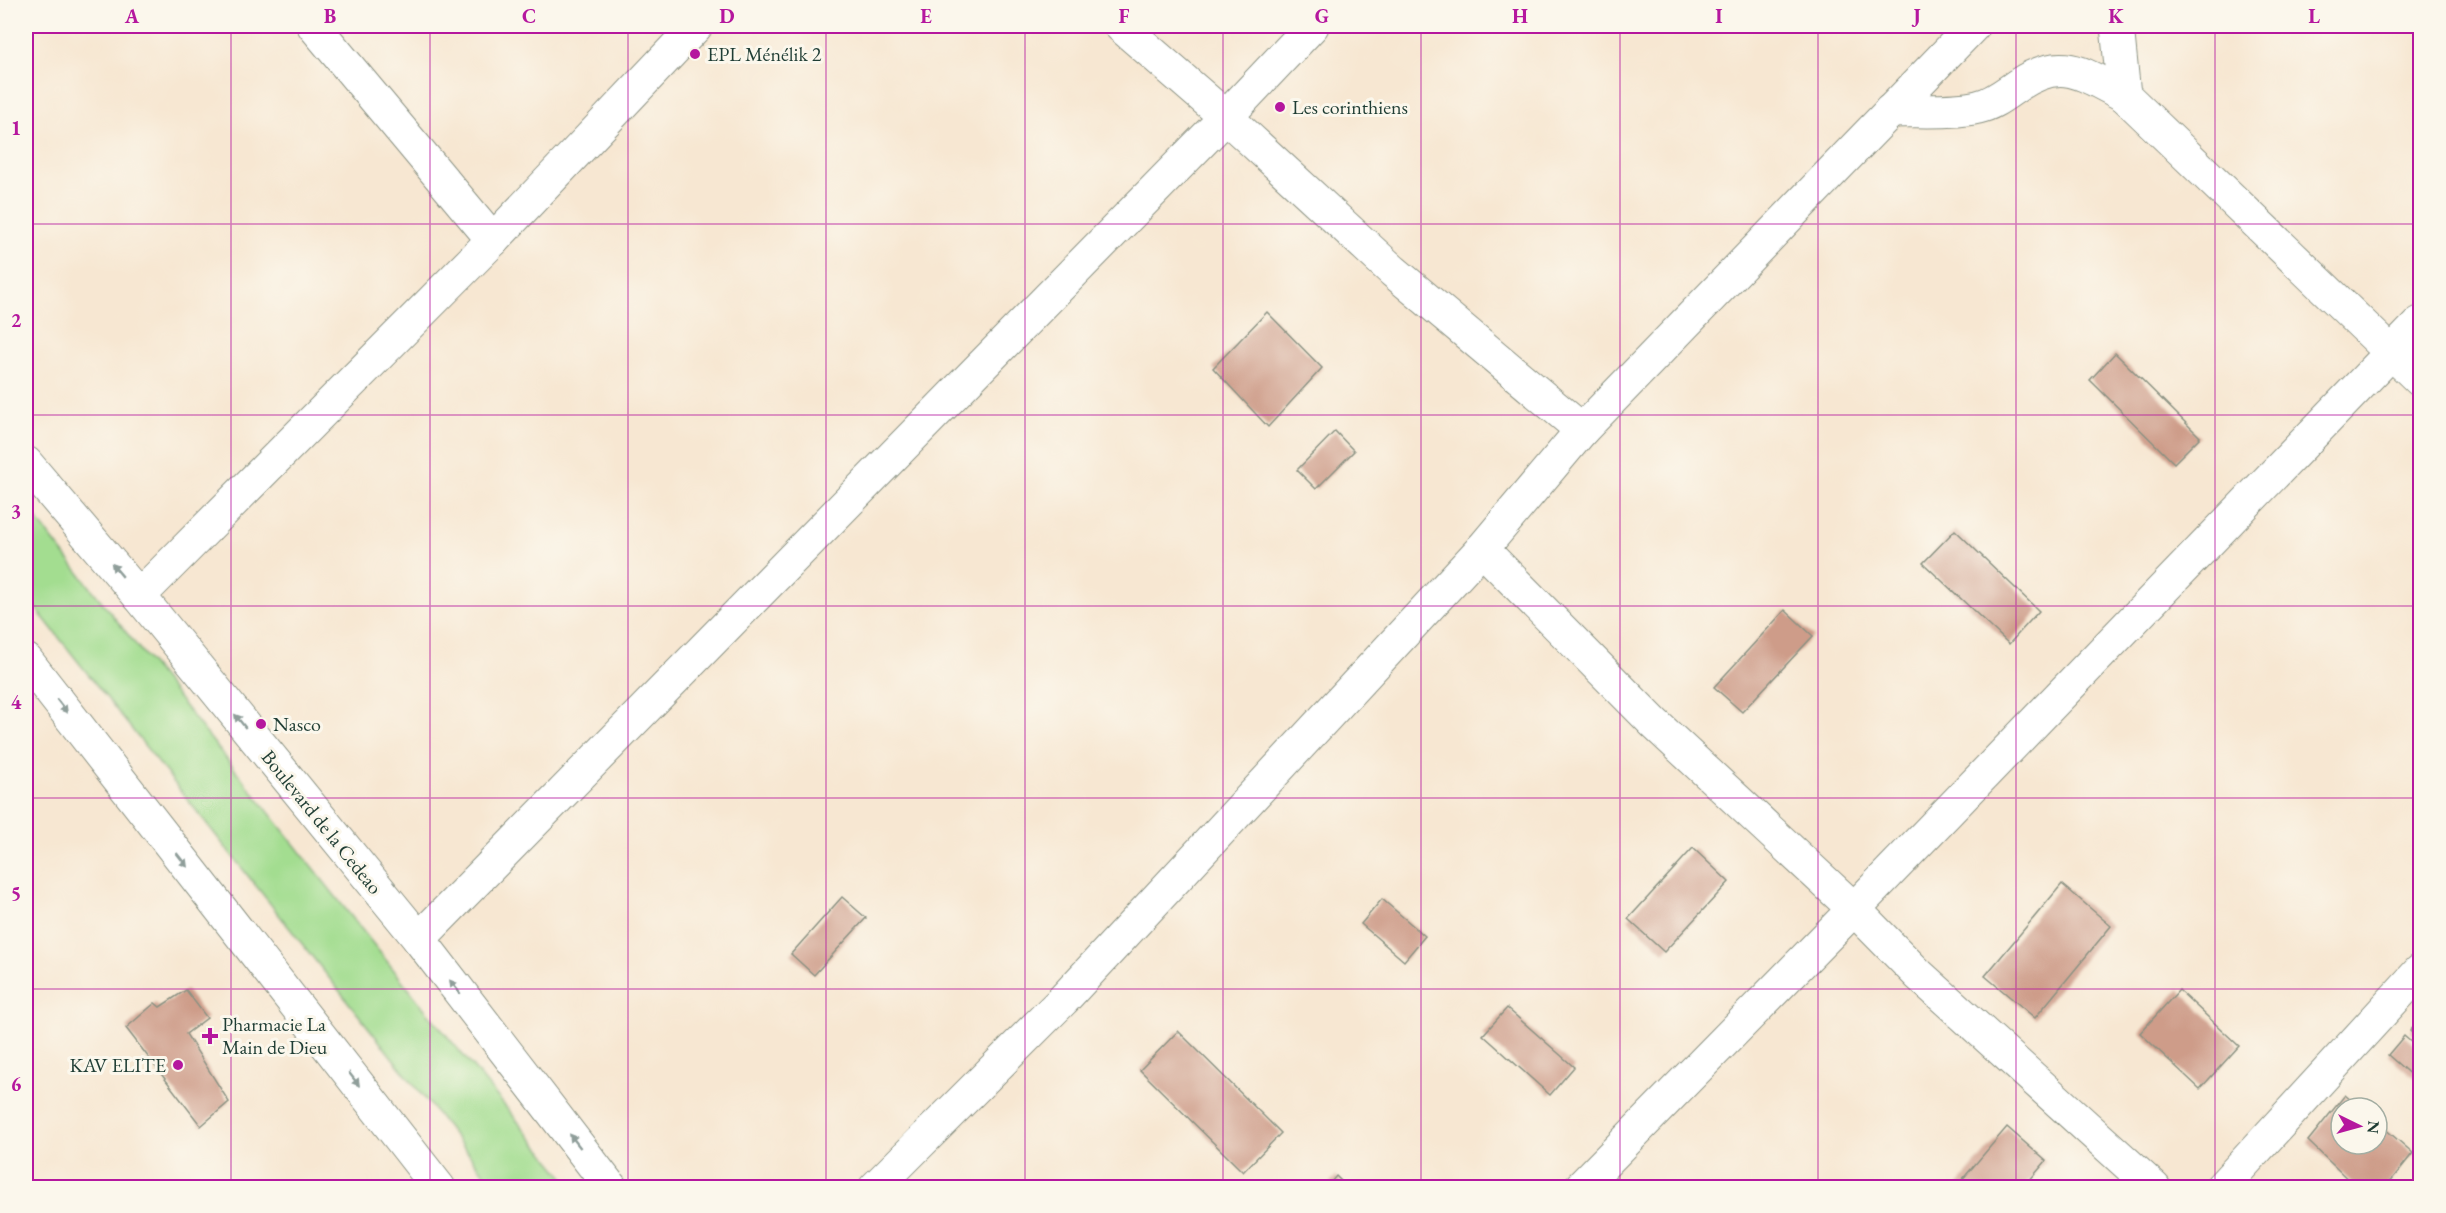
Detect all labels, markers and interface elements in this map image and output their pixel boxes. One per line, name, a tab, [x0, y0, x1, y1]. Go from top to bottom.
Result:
text: A	[124, 3, 140, 29]
text: B	[324, 3, 336, 29]
text: C	[522, 3, 536, 29]
text: D	[719, 3, 735, 29]
text: E	[920, 3, 932, 29]
text: F	[1119, 3, 1130, 29]
text: G	[1315, 3, 1329, 29]
text: H	[1512, 3, 1528, 29]
text: I	[1715, 3, 1723, 29]
text: J	[1911, 3, 1921, 29]
text: K	[2108, 3, 2124, 29]
text: L	[2308, 3, 2320, 29]
place label: EPL Ménélik 2	[707, 41, 822, 67]
marker: EPL Ménélik 2	[688, 47, 702, 61]
place label: Les corinthiens	[1292, 94, 1408, 120]
marker: Les corinthiens	[1273, 100, 1287, 114]
text: 1	[11, 115, 21, 141]
text: 2	[11, 307, 22, 333]
text: 3	[11, 498, 21, 524]
one-way arrow	[111, 563, 124, 578]
text: 4	[11, 689, 22, 715]
one-way arrow	[55, 698, 68, 714]
place label: Nasco	[273, 711, 321, 737]
one-way arrow	[234, 713, 247, 729]
marker: Nasco	[254, 717, 268, 731]
street label: Boulevard de la Cedeao	[256, 745, 388, 900]
one-way arrow	[175, 852, 187, 867]
text: 5	[11, 880, 21, 906]
one-way arrow	[449, 979, 462, 995]
place label: Pharmacie La Main de Dieu	[222, 1011, 328, 1060]
marker: Pharmacie La Main de Dieu	[203, 1029, 217, 1043]
place label: KAV ELITE	[69, 1052, 166, 1078]
marker: KAV ELITE	[171, 1058, 185, 1072]
text: 6	[11, 1071, 22, 1097]
one-way arrow	[347, 1071, 360, 1087]
north arrow	[2329, 1096, 2389, 1156]
text: N	[2362, 1120, 2384, 1135]
one-way arrow	[569, 1134, 581, 1149]

